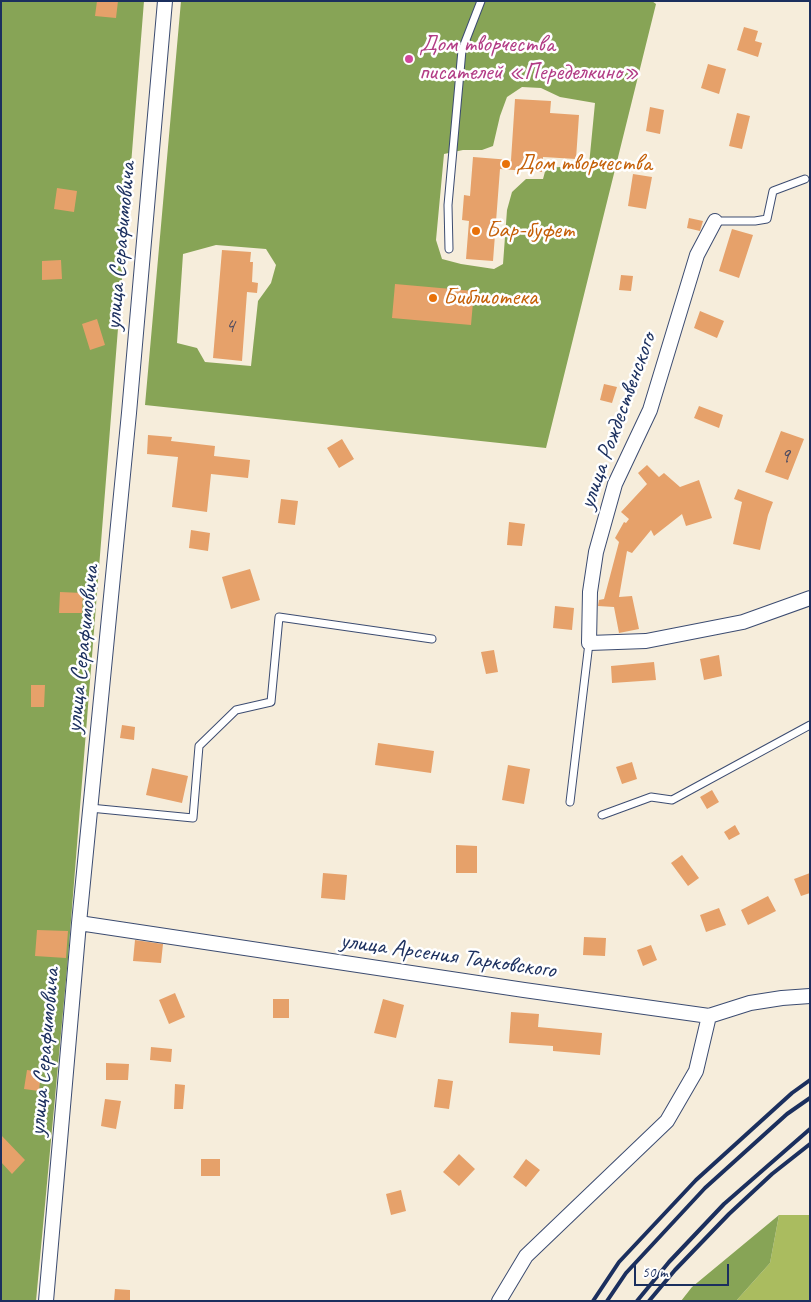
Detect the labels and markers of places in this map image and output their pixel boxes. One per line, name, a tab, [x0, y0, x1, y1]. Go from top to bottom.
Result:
place label: Дом творчества писателей «Переделкино»	[419, 31, 639, 87]
marker: Дом творчества писателей «Переделкино»	[403, 53, 415, 65]
place label: Дом творчества	[516, 150, 652, 178]
marker: Дом творчества	[500, 158, 512, 170]
place label: Бар-буфет	[486, 217, 574, 245]
marker: Бар-буфет	[470, 225, 482, 237]
place label: Библиотека	[443, 284, 537, 312]
marker: Библиотека	[427, 292, 439, 304]

